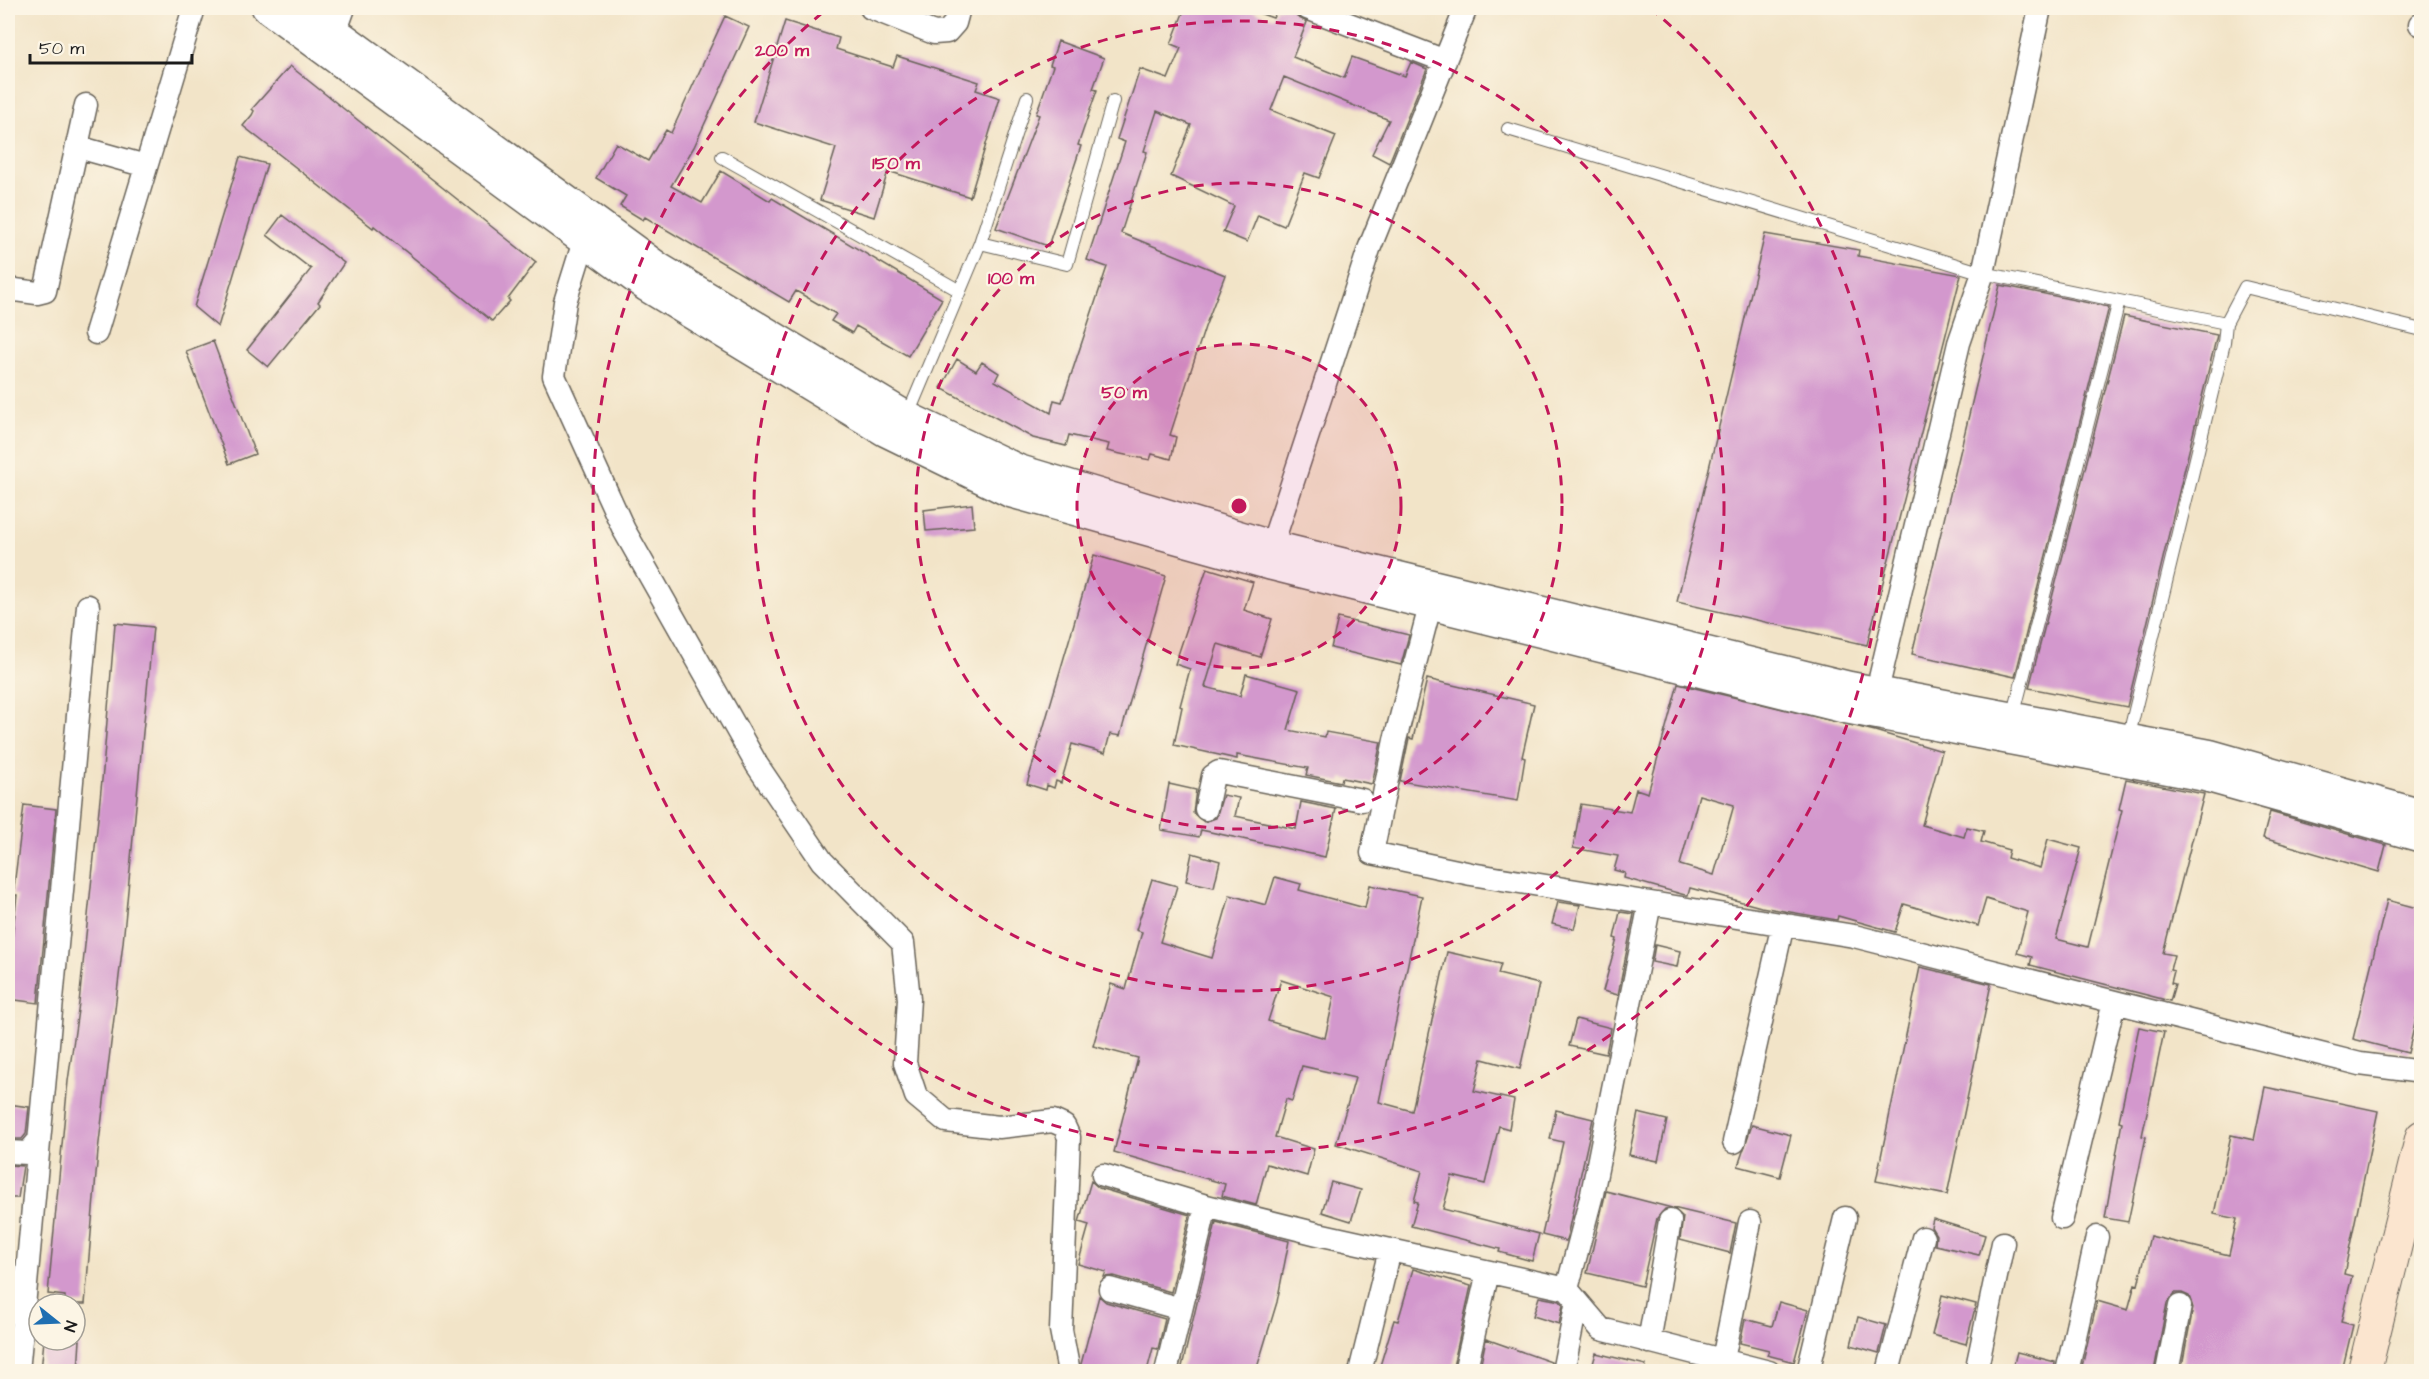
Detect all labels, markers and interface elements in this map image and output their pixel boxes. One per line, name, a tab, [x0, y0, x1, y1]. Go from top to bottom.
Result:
scale bar	[30, 27, 192, 65]
text: 50 m	[39, 36, 84, 61]
text: 200 m	[754, 38, 810, 63]
text: 150 m	[872, 151, 921, 176]
text: 100 m	[988, 266, 1035, 291]
text: 50 m	[1101, 380, 1148, 405]
centre of rings	[1229, 496, 1249, 516]
north arrow	[27, 1292, 87, 1352]
text: N	[58, 1318, 82, 1334]

